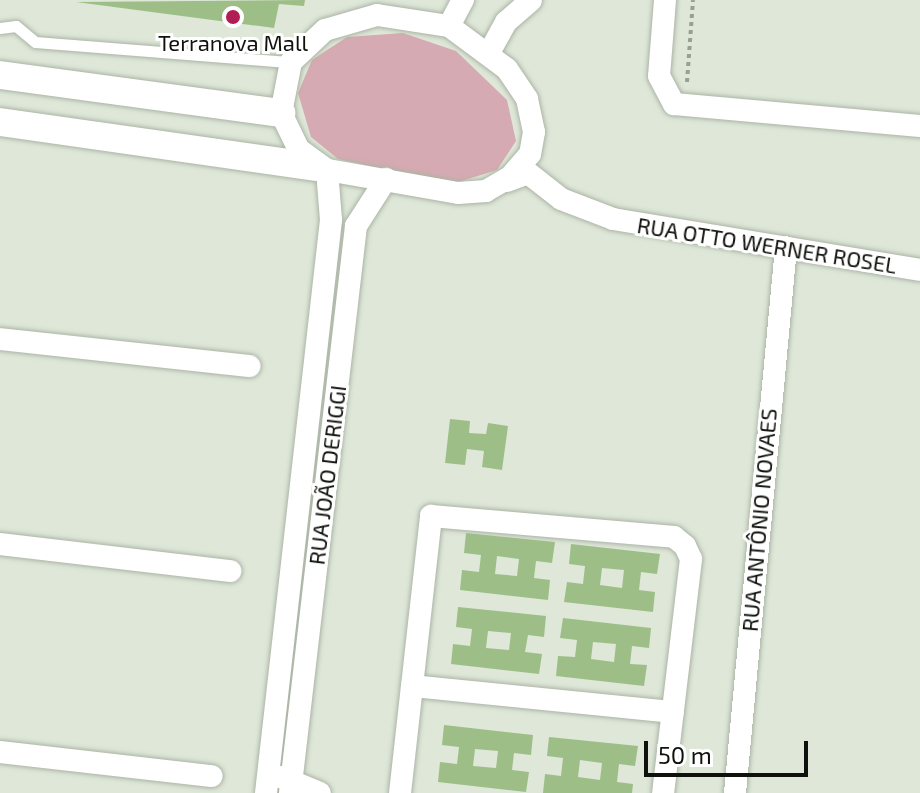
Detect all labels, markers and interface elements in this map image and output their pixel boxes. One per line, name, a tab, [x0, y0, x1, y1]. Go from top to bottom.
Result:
marker: Terranova Mall	[224, 8, 242, 26]
place label: Terranova Mall	[158, 30, 308, 56]
street label: RUA OTTO WERNER ROSEL	[635, 211, 899, 279]
street label: RUA JOÃO DERIGGI	[303, 383, 351, 567]
street label: RUA ANTÔNIO NOVAES	[736, 407, 782, 633]
scale bar	[648, 725, 812, 775]
text: 50 m	[658, 740, 712, 769]

